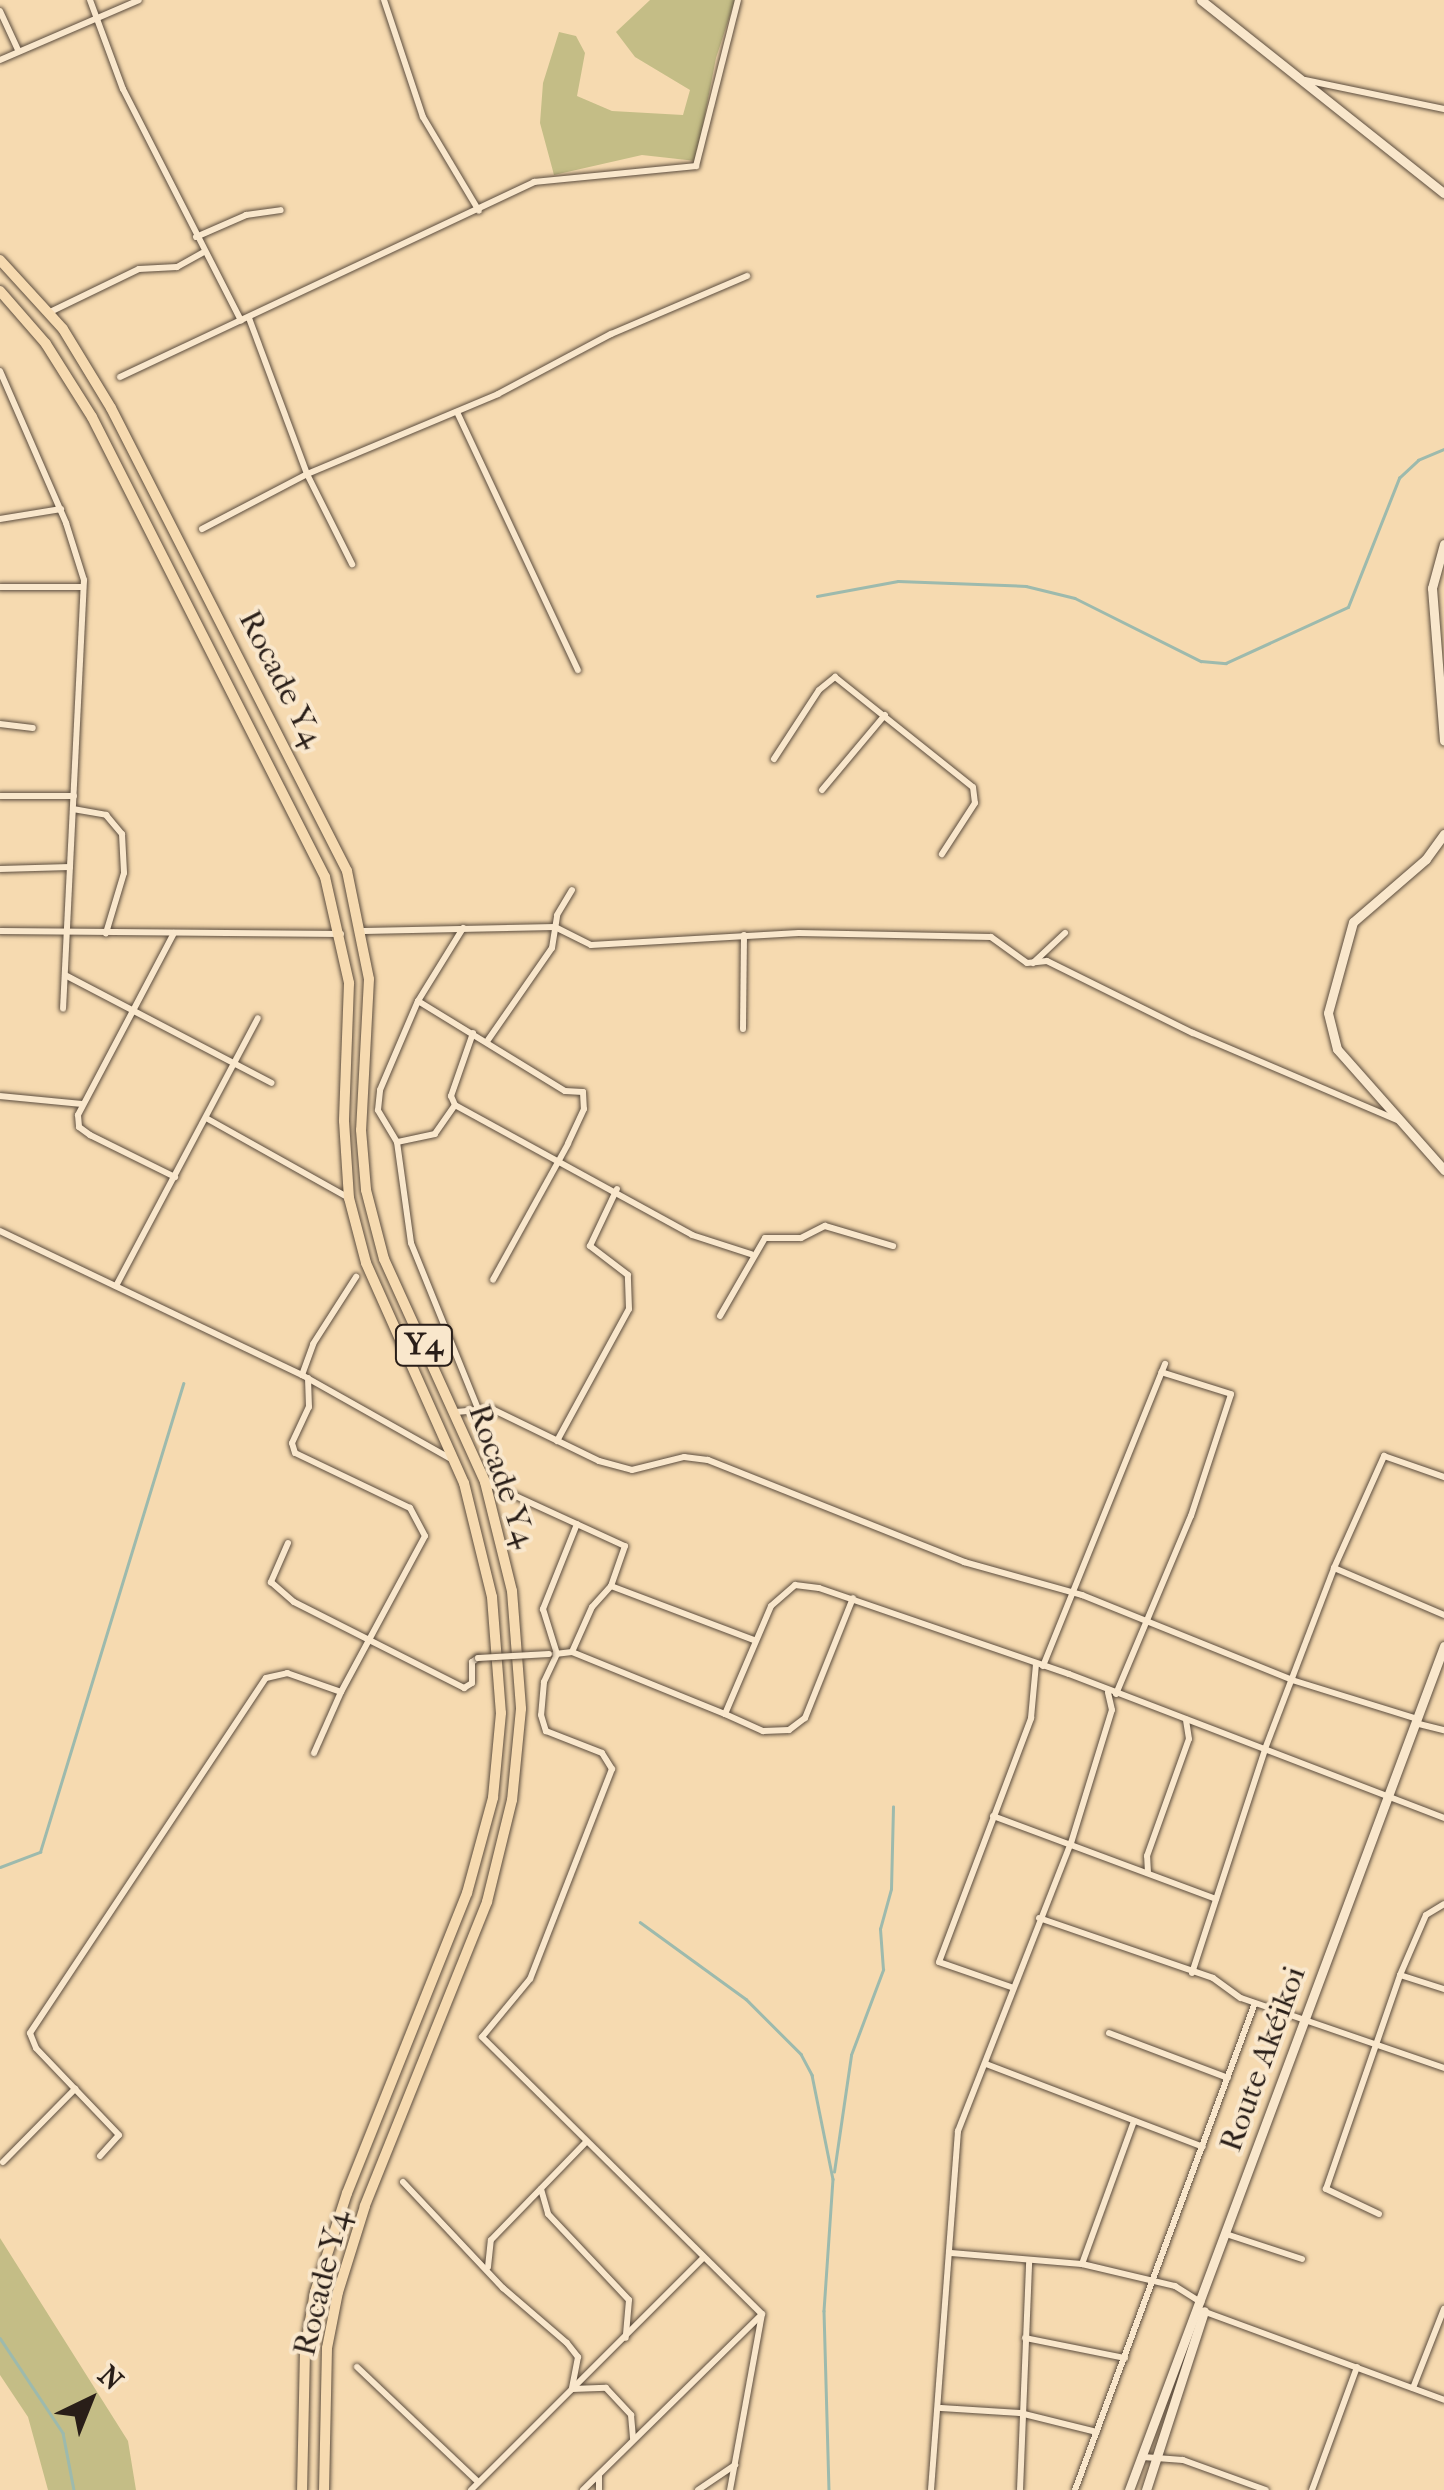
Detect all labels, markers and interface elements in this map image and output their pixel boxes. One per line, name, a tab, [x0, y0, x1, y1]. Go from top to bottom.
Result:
street label: Rocade Y4	[230, 604, 332, 754]
road number: Y4	[394, 1320, 454, 1370]
street label: Rocade Y4	[460, 1399, 544, 1553]
street label: Route Akéikoi	[1212, 1961, 1314, 2157]
street label: Rocade Y4	[285, 2206, 359, 2360]
north arrow	[40, 2350, 140, 2450]
text: N	[92, 2358, 130, 2397]

